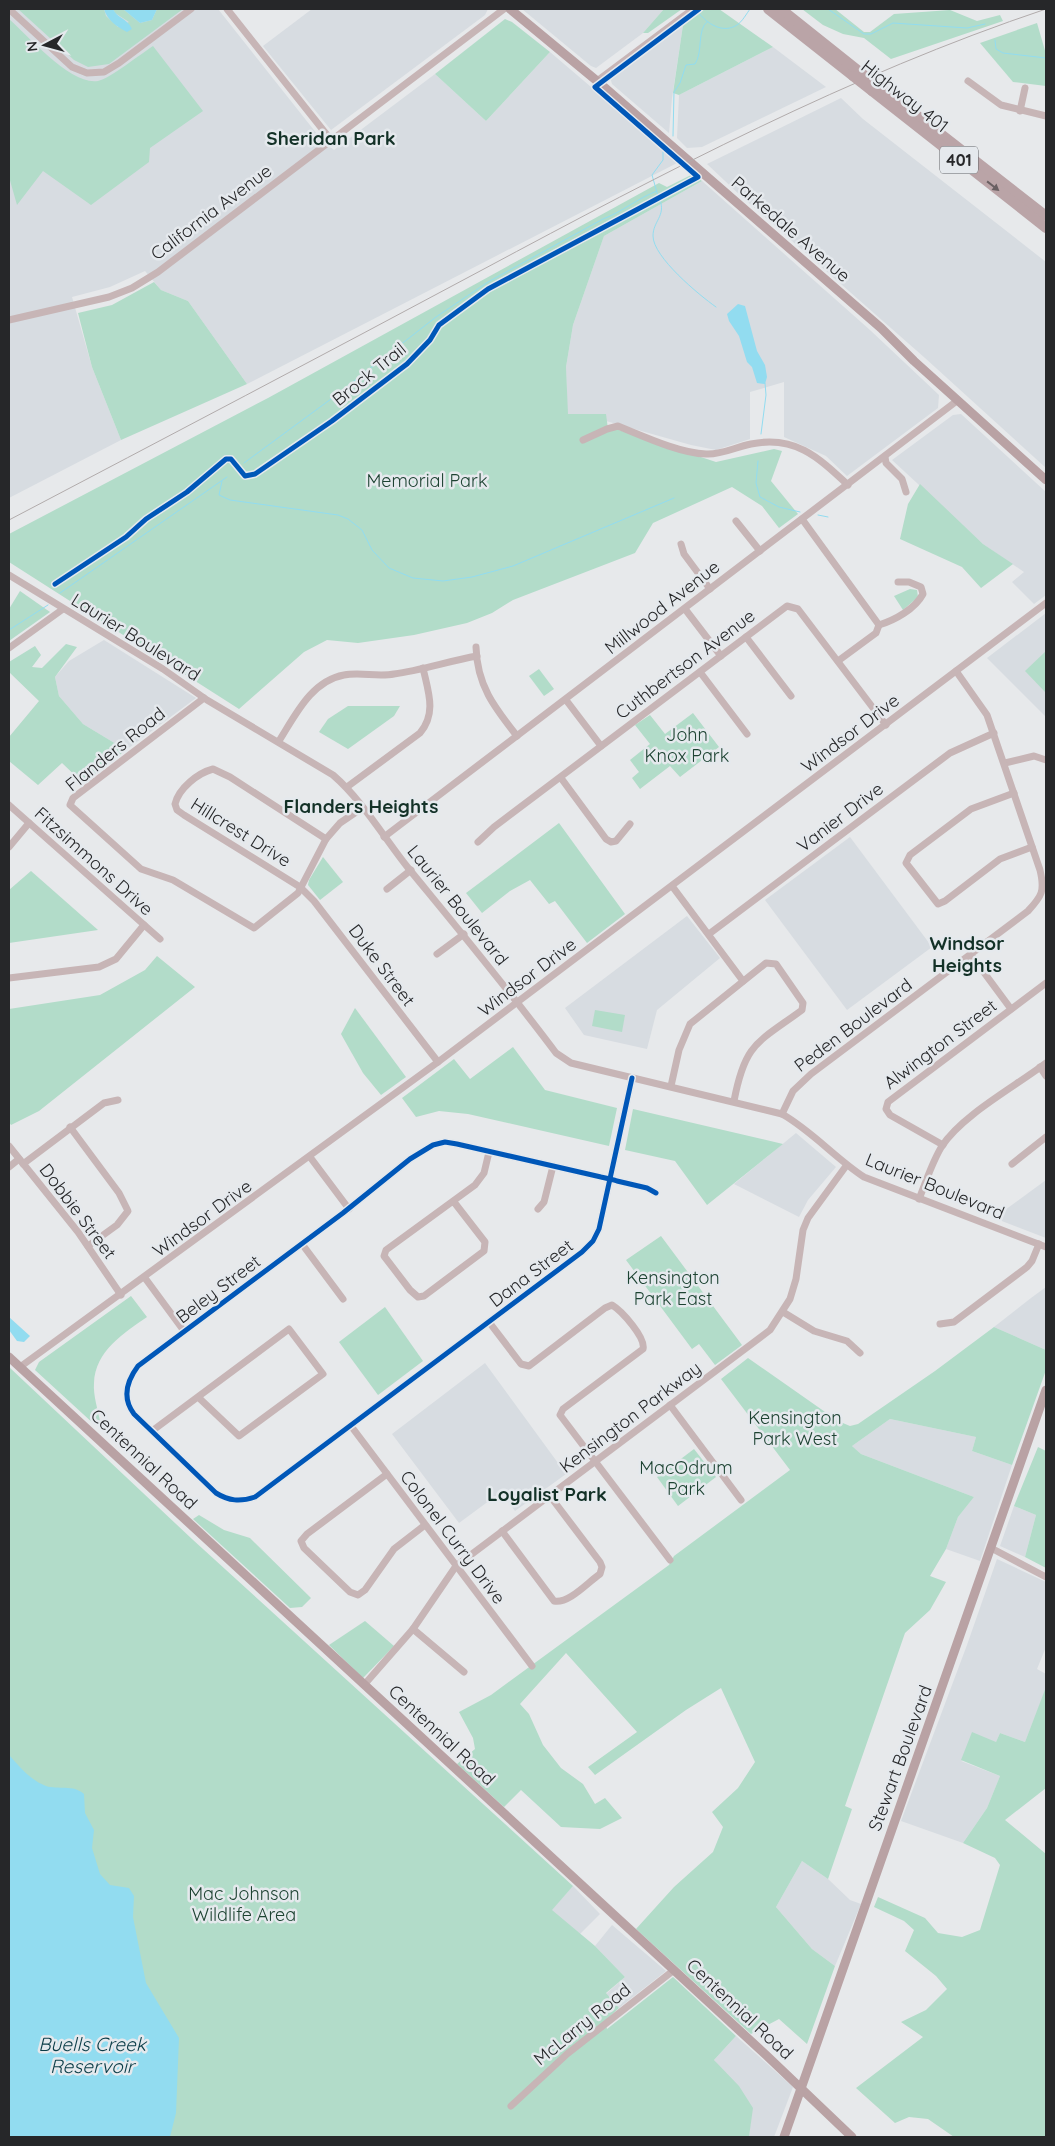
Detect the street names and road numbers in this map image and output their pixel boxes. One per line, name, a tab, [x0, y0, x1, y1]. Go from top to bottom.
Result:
street label: Highway 401	[857, 55, 953, 137]
road number: 401	[940, 146, 978, 174]
street label: California Avenue	[146, 159, 276, 265]
street label: Parkedale Avenue	[727, 171, 855, 287]
street label: Brock Trail	[327, 337, 411, 411]
street label: Millwood Avenue	[600, 555, 724, 659]
street label: Laurier Boulevard	[67, 588, 205, 686]
street label: Cuthbertson Avenue	[611, 604, 759, 724]
street label: Windsor Drive	[796, 689, 904, 777]
street label: Flanders Road	[60, 702, 170, 796]
street label: Vanier Drive	[792, 777, 888, 857]
street label: Hillcrest Drive	[187, 792, 295, 872]
street label: Fitzsimmons Drive	[30, 802, 158, 920]
street label: Laurier Boulevard	[402, 840, 514, 970]
street label: Duke Street	[344, 919, 420, 1011]
street label: Windsor Drive	[473, 933, 581, 1021]
street label: Peden Boulevard	[789, 973, 917, 1077]
street label: Alwington Street	[879, 994, 1001, 1094]
street label: Laurier Boulevard	[862, 1148, 1008, 1224]
street label: Dobbie Street	[35, 1159, 121, 1263]
street label: Windsor Drive	[148, 1174, 256, 1262]
street label: Dana Street	[484, 1234, 578, 1312]
street label: Beley Street	[171, 1250, 265, 1328]
street label: Kensington Parkway	[555, 1356, 705, 1478]
street label: Centennial Road	[86, 1404, 202, 1514]
street label: Colonel Curry Drive	[395, 1466, 511, 1608]
street label: Centennial Road	[384, 1680, 500, 1790]
street label: Stewart Boulevard	[863, 1682, 937, 1834]
street label: Centennial Road	[682, 1954, 798, 2064]
street label: McLarry Road	[529, 1978, 635, 2070]

